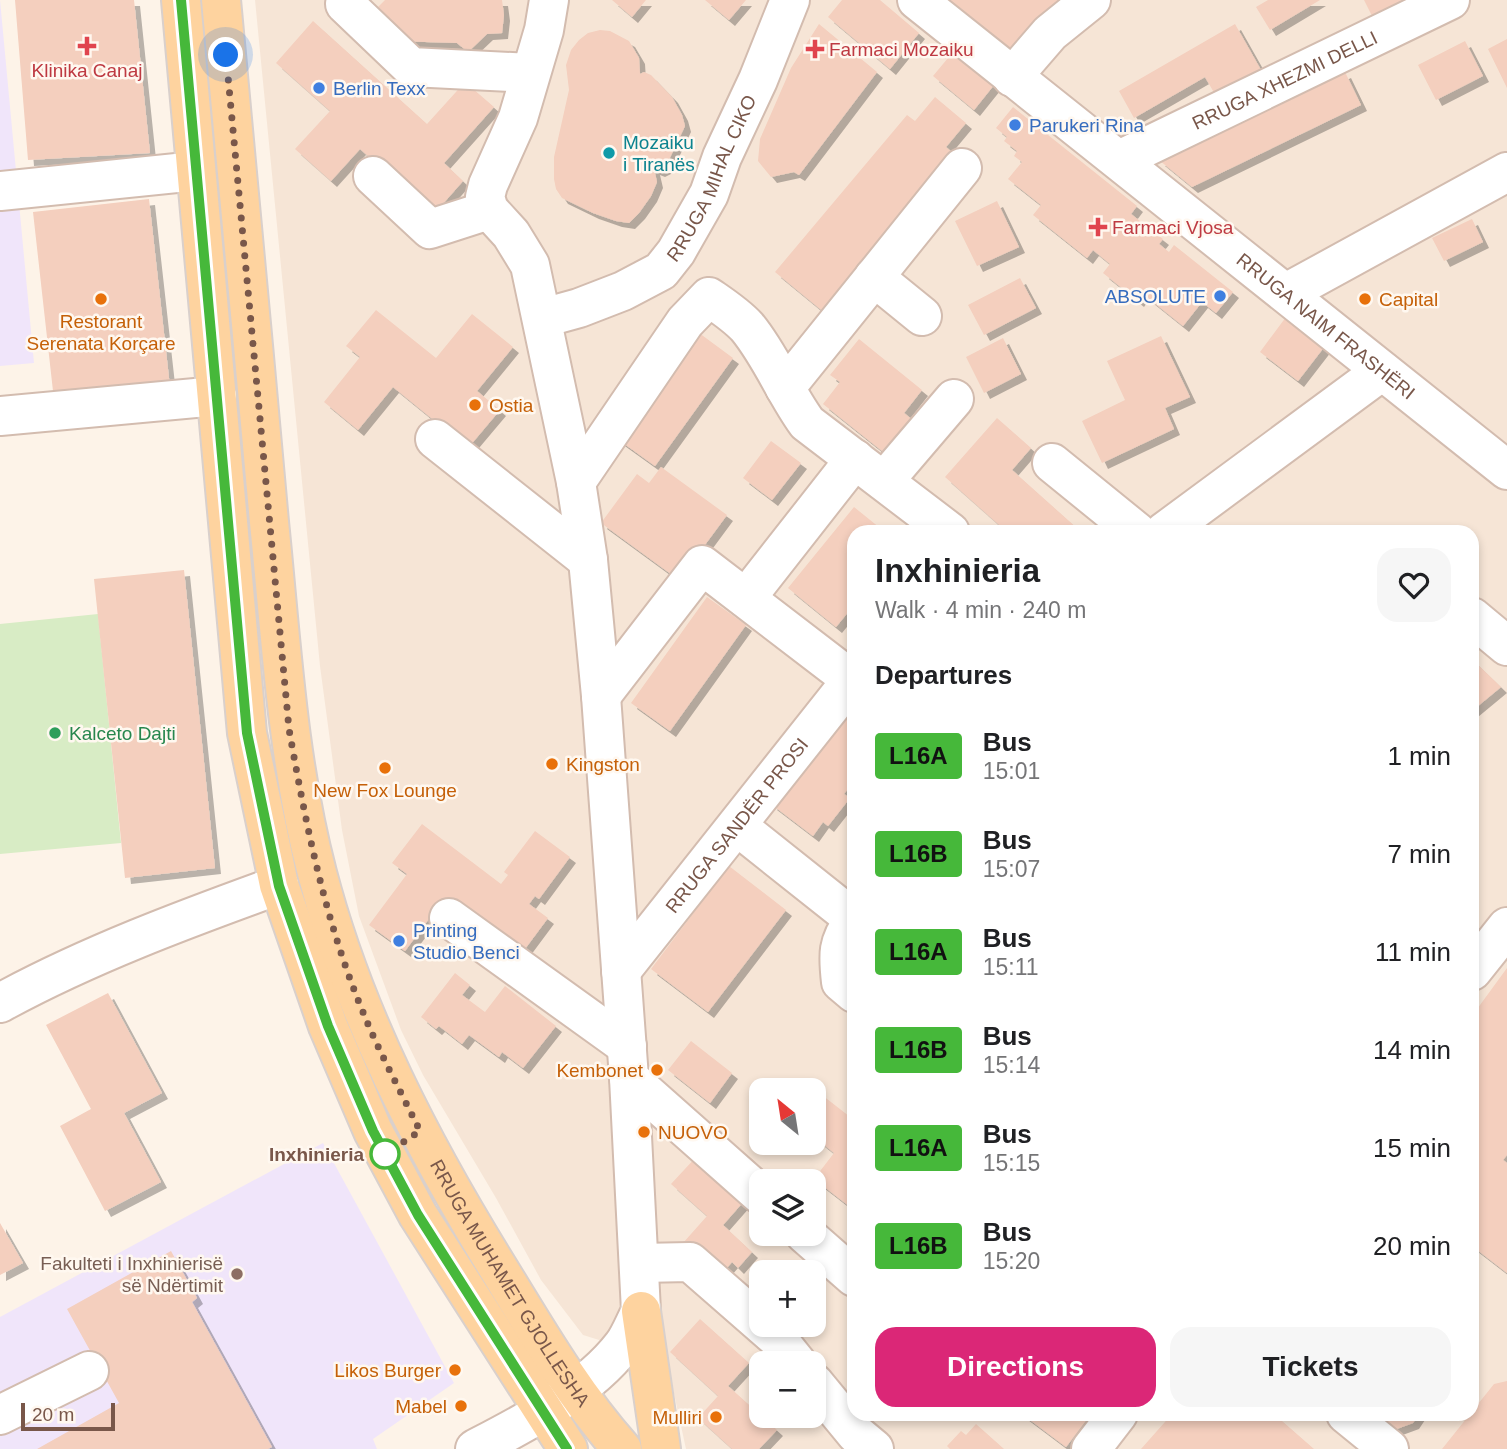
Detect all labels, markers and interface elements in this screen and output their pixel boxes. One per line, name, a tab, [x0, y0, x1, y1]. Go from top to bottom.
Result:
street label: RRUGA XHEZMI DELLI	[1189, 26, 1381, 134]
marker: Klinika Canaj	[77, 36, 97, 56]
your location	[208, 37, 243, 72]
place label: Farmaci Mozaiku	[829, 39, 974, 60]
marker: Farmaci Mozaiku	[807, 41, 823, 57]
place label: Klinika Canaj	[32, 60, 142, 81]
place label: Berlin Texx	[333, 78, 426, 99]
marker: Berlin Texx	[311, 80, 327, 96]
street label: RRUGA MIHAL CIKO	[662, 91, 760, 265]
place label: Parukeri Rina	[1029, 115, 1145, 136]
marker: Parukeri Rina	[1007, 117, 1023, 133]
place label: Mozaiku i Tiranës	[623, 132, 695, 175]
marker: Mozaiku i Tiranës	[601, 145, 617, 161]
place label: Farmaci Vjosa	[1112, 217, 1234, 238]
marker: Farmaci Vjosa	[1090, 219, 1106, 235]
street label: RRUGA NAIM FRASHËRI	[1233, 249, 1419, 403]
place label: ABSOLUTE	[1105, 286, 1206, 307]
marker: ABSOLUTE	[1212, 288, 1228, 304]
place label: Capital	[1379, 289, 1438, 310]
marker: Restorant Serenata Korçare	[93, 291, 109, 307]
marker: Capital	[1357, 291, 1373, 307]
place label: Restorant Serenata Korçare	[27, 311, 175, 354]
place label: Ostia	[489, 395, 534, 416]
marker: Ostia	[467, 397, 483, 413]
button: heart	[1377, 548, 1451, 622]
text: Inxhinieria	[875, 552, 1040, 589]
text: Walk · 4 min · 240 m	[875, 597, 1086, 623]
text: Departures	[875, 660, 1012, 690]
place label: Kalceto Dajti	[69, 723, 176, 744]
marker: Kalceto Dajti	[47, 725, 63, 741]
text: Bus	[983, 727, 1032, 757]
street label: RRUGA SANDËR PROSI	[661, 734, 812, 917]
text: 1 min	[1387, 741, 1451, 771]
text: L16A	[889, 742, 948, 769]
place label: Kingston	[566, 754, 640, 775]
marker: Kingston	[544, 756, 560, 772]
text: 15:01	[983, 758, 1040, 784]
marker: New Fox Lounge	[377, 760, 393, 776]
place label: New Fox Lounge	[313, 780, 457, 801]
text: Bus	[983, 825, 1032, 855]
text: 7 min	[1387, 839, 1451, 869]
text: L16B	[889, 840, 948, 867]
text: 15:07	[983, 856, 1040, 882]
place label: Printing Studio Benci	[413, 920, 520, 963]
text: Bus	[983, 923, 1032, 953]
marker: Printing Studio Benci	[391, 933, 407, 949]
text: 11 min	[1375, 937, 1451, 967]
text: L16A	[889, 938, 948, 965]
text: 15:11	[983, 954, 1039, 980]
text: Bus	[983, 1021, 1032, 1051]
text: 14 min	[1373, 1035, 1451, 1065]
text: L16B	[889, 1036, 948, 1063]
text: 15:14	[983, 1052, 1040, 1078]
place label: Kembonet	[556, 1060, 644, 1081]
marker: Kembonet	[649, 1062, 665, 1078]
north arrow	[749, 1078, 826, 1155]
map controls	[749, 1078, 826, 1428]
text: Bus	[983, 1119, 1032, 1149]
place label: NUOVO	[658, 1122, 728, 1143]
marker: NUOVO	[636, 1124, 652, 1140]
text: 15 min	[1373, 1133, 1451, 1163]
text: L16A	[889, 1134, 948, 1161]
marker: Inxhinieria	[370, 1139, 400, 1169]
place label: Inxhinieria	[269, 1144, 364, 1165]
text: 15:15	[983, 1150, 1040, 1176]
street label: RRUGA MUHAMET GJOLLESHA	[426, 1156, 594, 1411]
button: layers	[749, 1169, 826, 1246]
text: Bus	[983, 1217, 1032, 1247]
text: 20 min	[1373, 1231, 1451, 1261]
text: L16B	[889, 1232, 948, 1259]
text: 15:20	[983, 1248, 1040, 1274]
place label: Fakulteti i Inxhinierisë së Ndërtimit	[40, 1253, 224, 1296]
button: +	[749, 1260, 826, 1337]
marker: Fakulteti i Inxhinierisë së Ndërtimit	[229, 1266, 245, 1282]
button: Directions	[875, 1327, 1156, 1407]
button: Tickets	[1170, 1327, 1451, 1407]
button: −	[749, 1351, 826, 1428]
place label: Likos Burger	[334, 1360, 442, 1381]
marker: Likos Burger	[447, 1362, 463, 1378]
place label: Mabel	[395, 1396, 447, 1417]
marker: Mabel	[453, 1398, 469, 1414]
scale bar	[21, 1400, 116, 1432]
text: 20 m	[32, 1404, 74, 1425]
place label: Mulliri	[652, 1407, 702, 1428]
marker: Mulliri	[708, 1409, 724, 1425]

